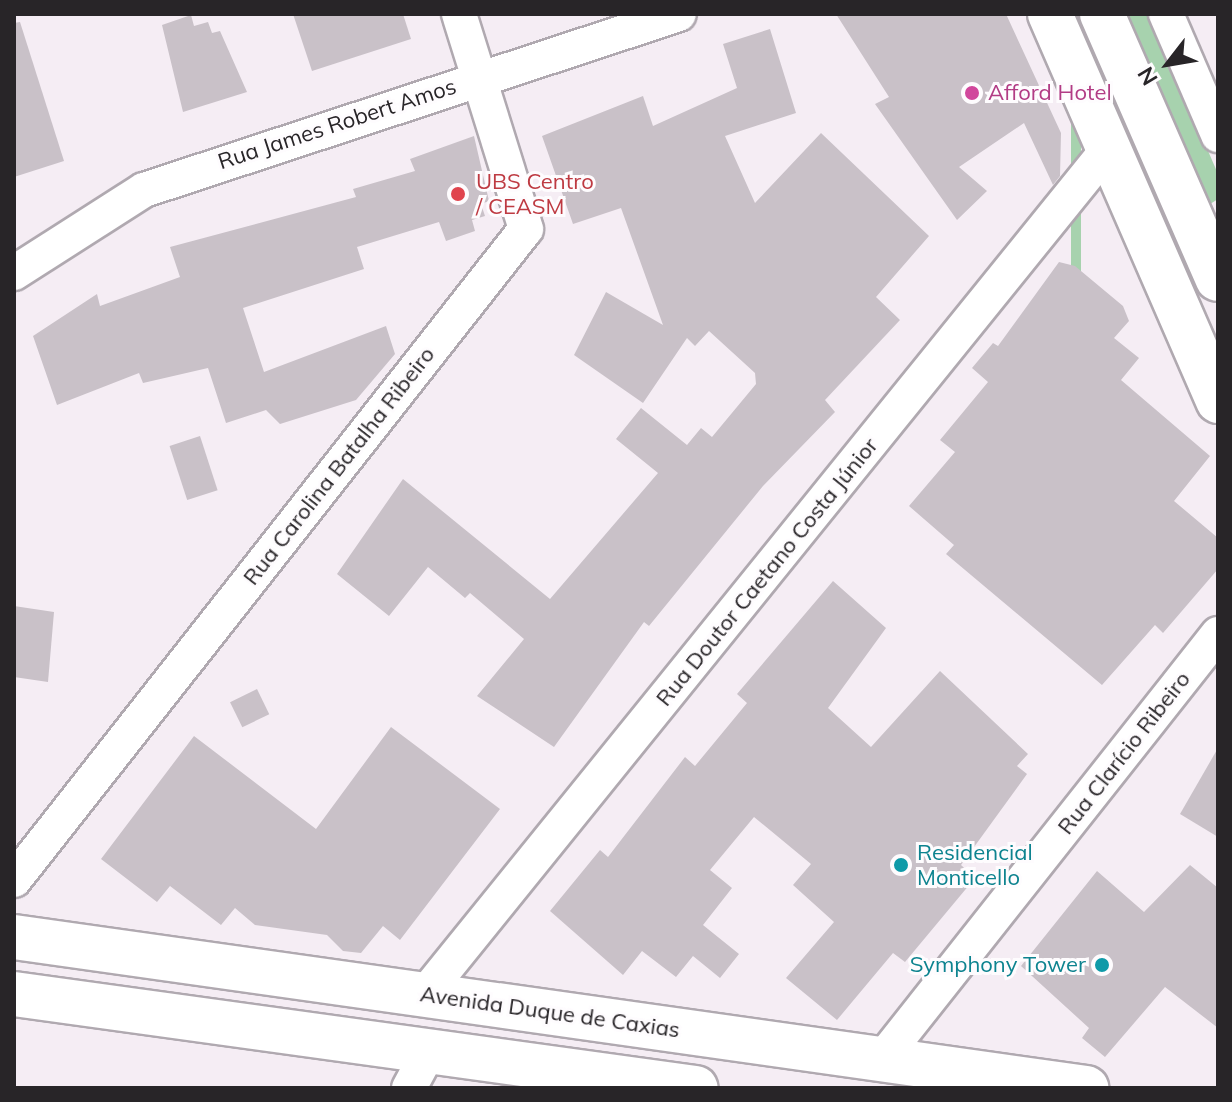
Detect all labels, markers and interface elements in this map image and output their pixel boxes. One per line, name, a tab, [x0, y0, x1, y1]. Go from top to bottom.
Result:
north arrow	[1128, 24, 1208, 104]
text: N	[1131, 62, 1164, 91]
street label: Rua James Robert Amos	[215, 73, 459, 175]
place label: Afford Hotel	[988, 80, 1112, 106]
marker: Afford Hotel	[963, 84, 981, 102]
place label: UBS Centro / CEASM	[476, 168, 594, 220]
marker: UBS Centro / CEASM	[447, 183, 469, 205]
street label: Rua Carolina Batalha Ribeiro	[238, 342, 440, 590]
street label: Rua Doutor Caetano Costa Júnior	[651, 433, 883, 711]
street label: Rua Clarício Ribeiro	[1052, 666, 1196, 840]
place label: Residencial Monticello	[917, 839, 1033, 890]
marker: Residencial Monticello	[892, 856, 910, 874]
place label: Symphony Tower	[910, 952, 1086, 978]
marker: Symphony Tower	[1093, 956, 1111, 974]
street label: Avenida Duque de Caxias	[418, 981, 682, 1043]

